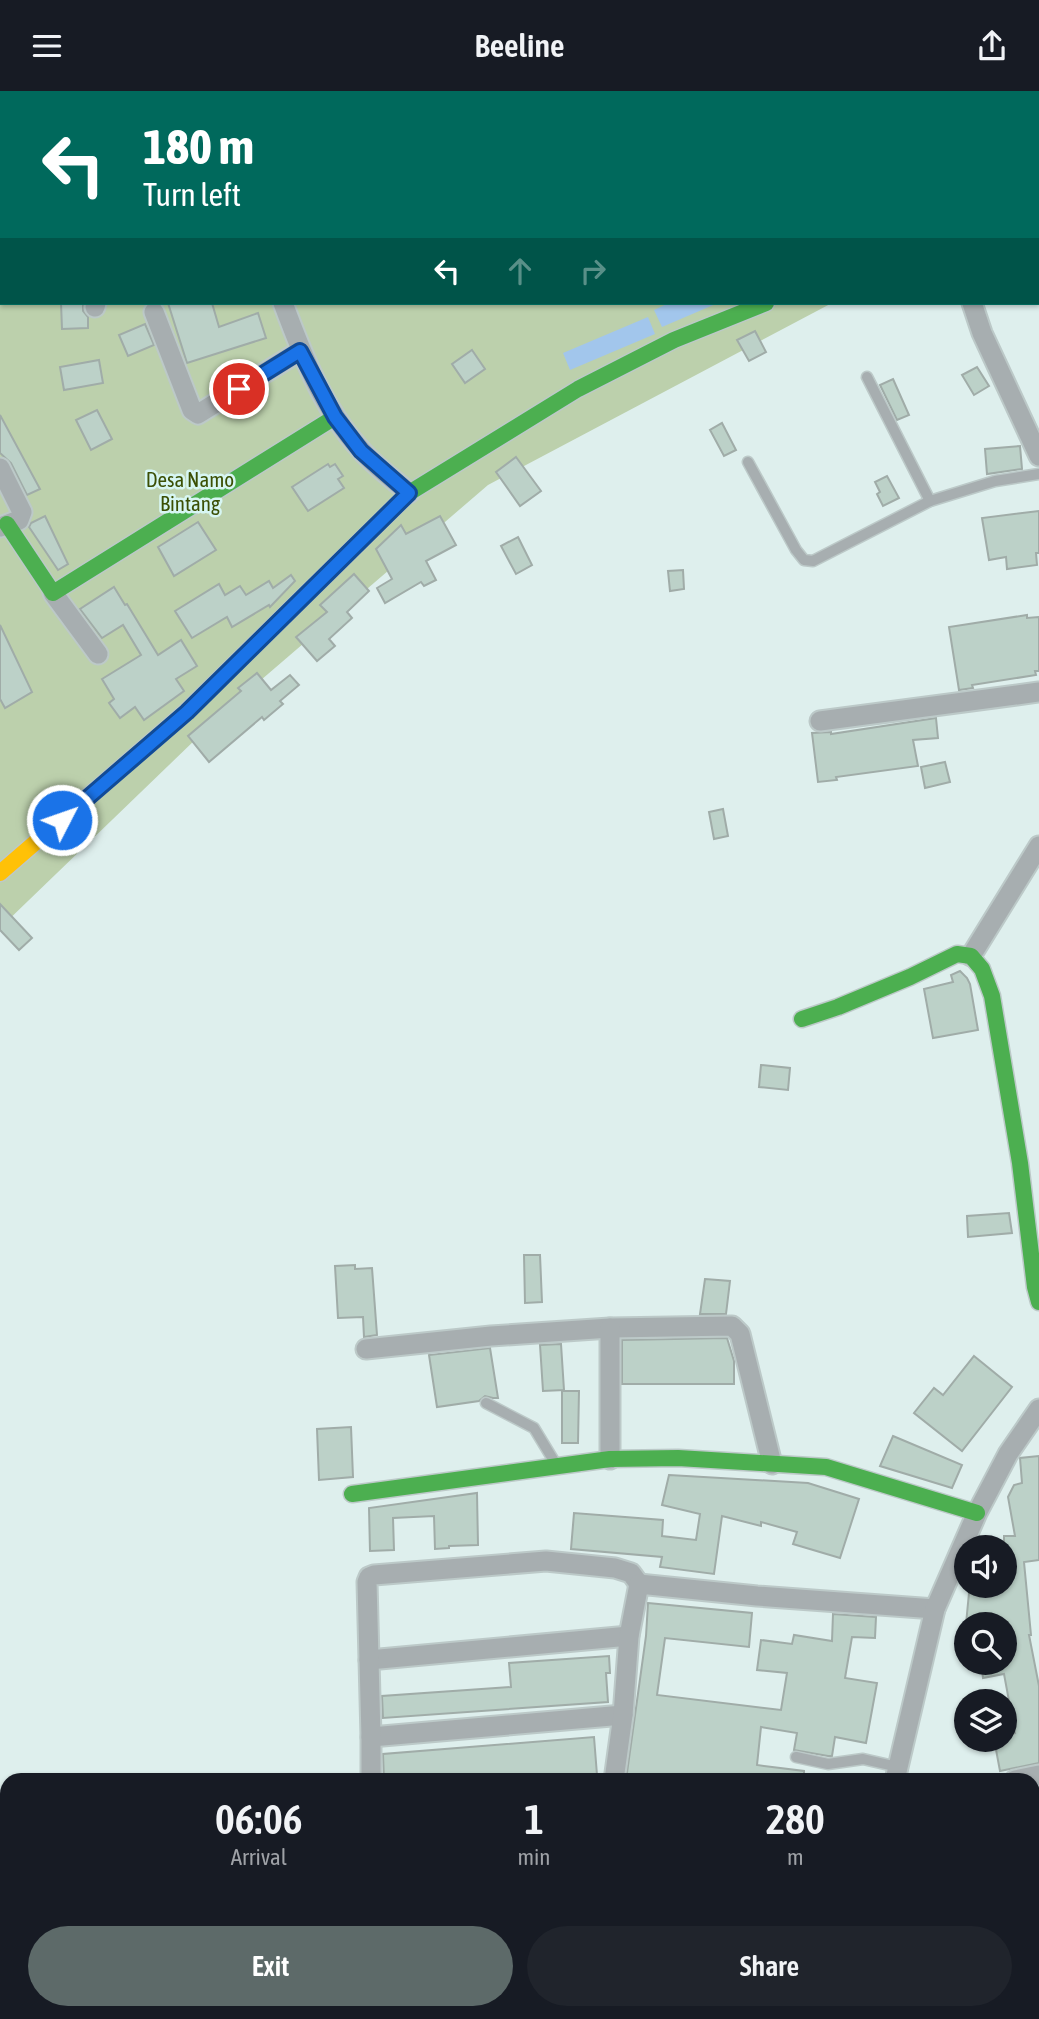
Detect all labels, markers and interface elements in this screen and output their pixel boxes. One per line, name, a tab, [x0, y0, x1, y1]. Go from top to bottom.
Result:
icon: menu	[28, 27, 66, 65]
text: Beeline	[475, 27, 564, 64]
icon: share	[973, 27, 1011, 65]
text: 180 m	[143, 118, 254, 174]
icon: left	[28, 119, 119, 210]
text: Turn left	[143, 176, 241, 213]
icon: left	[428, 252, 466, 290]
icon: ahead	[501, 252, 539, 290]
icon: right	[574, 252, 612, 290]
pin	[209, 359, 269, 419]
icon: arrive	[220, 370, 258, 408]
park label: Desa Namo Bintang	[146, 467, 234, 515]
position arrow	[25, 783, 99, 857]
map controls	[954, 1535, 1017, 1752]
button: sound	[954, 1535, 1017, 1598]
button: search	[954, 1612, 1017, 1675]
button: layers	[954, 1689, 1017, 1752]
text: 06:06	[215, 1795, 302, 1843]
text: 1	[524, 1795, 544, 1843]
text: 280	[766, 1795, 825, 1843]
text: Arrival	[231, 1844, 287, 1870]
text: min	[518, 1844, 551, 1870]
text: m	[787, 1844, 804, 1870]
button: Exit	[28, 1926, 513, 2006]
button: Share	[527, 1926, 1012, 2006]

